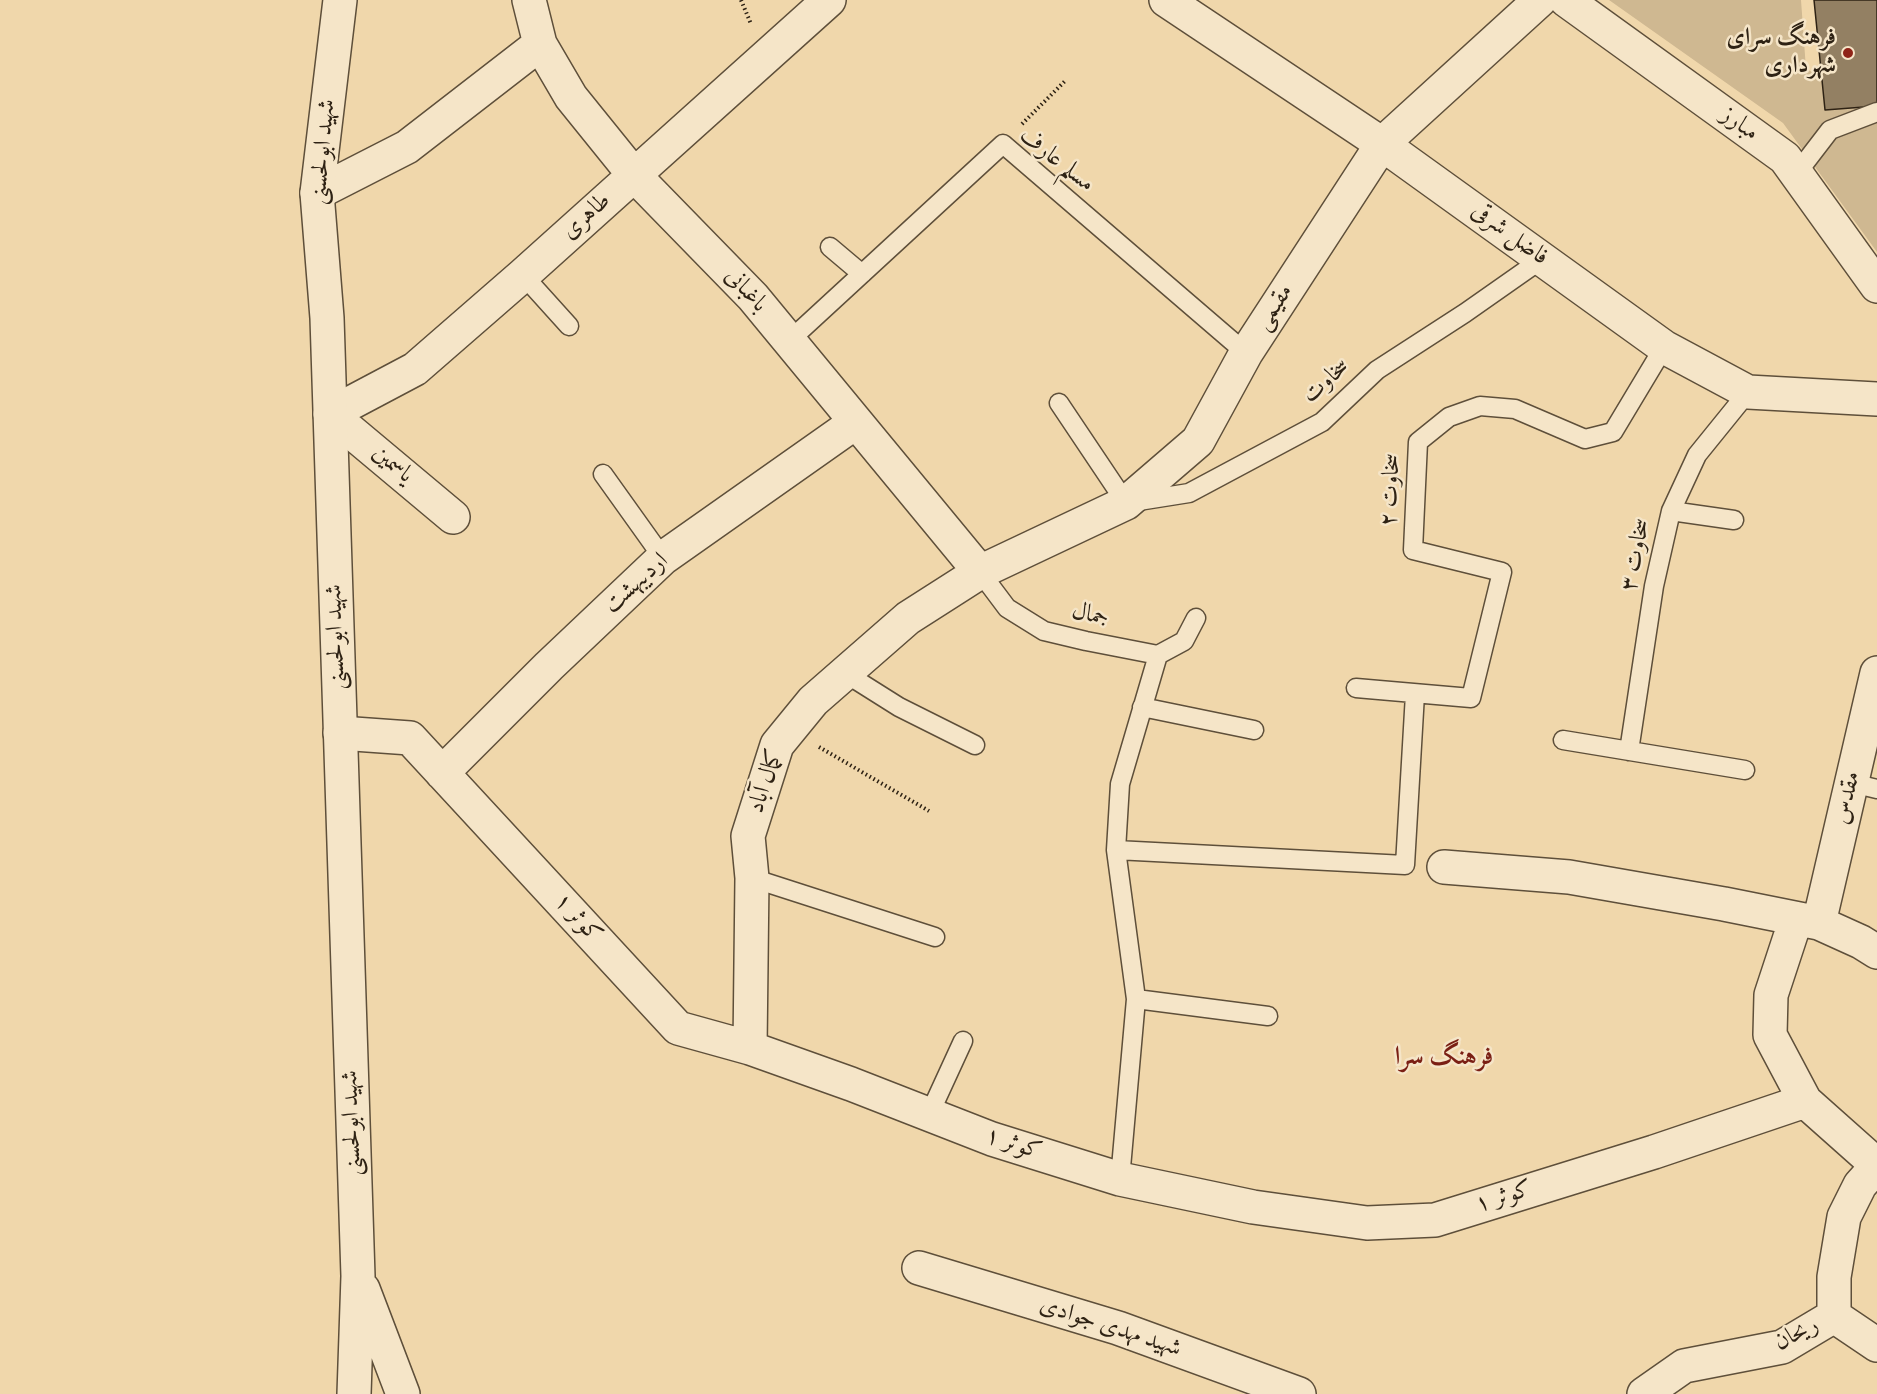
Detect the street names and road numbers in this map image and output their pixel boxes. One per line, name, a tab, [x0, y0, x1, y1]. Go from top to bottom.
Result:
street label: شهید ابولحسنی	[305, 98, 343, 206]
street label: مبارز	[1714, 102, 1764, 148]
street label: مسلم عارف	[1013, 123, 1099, 199]
street label: طاهری	[556, 187, 618, 247]
street label: فاضل شرقی	[1465, 197, 1553, 273]
street label: باغبانی	[717, 263, 773, 319]
street label: مقیمی	[1249, 279, 1301, 337]
street label: سخاوت	[1297, 353, 1357, 411]
street label: یاسمین	[365, 439, 419, 491]
street label: سخاوت ۲	[1376, 453, 1408, 527]
street label: سخاوت ۳	[1616, 516, 1658, 594]
street label: اردیبهشت	[599, 548, 675, 620]
street label: شهید ابولحسنی	[321, 584, 353, 690]
street label: جمال	[1069, 598, 1111, 634]
street label: کمال آباد	[743, 747, 791, 817]
street label: مقدس	[1828, 769, 1868, 827]
street label: کوثر ۱	[547, 888, 607, 950]
street label: شهید ابولحسنی	[337, 1070, 369, 1176]
street label: کوثر ۱	[981, 1122, 1045, 1168]
street label: کوثر ۱	[1472, 1176, 1536, 1220]
street label: شهید مهدی جوادی	[1035, 1292, 1185, 1364]
street label: ریحان	[1770, 1312, 1824, 1358]

